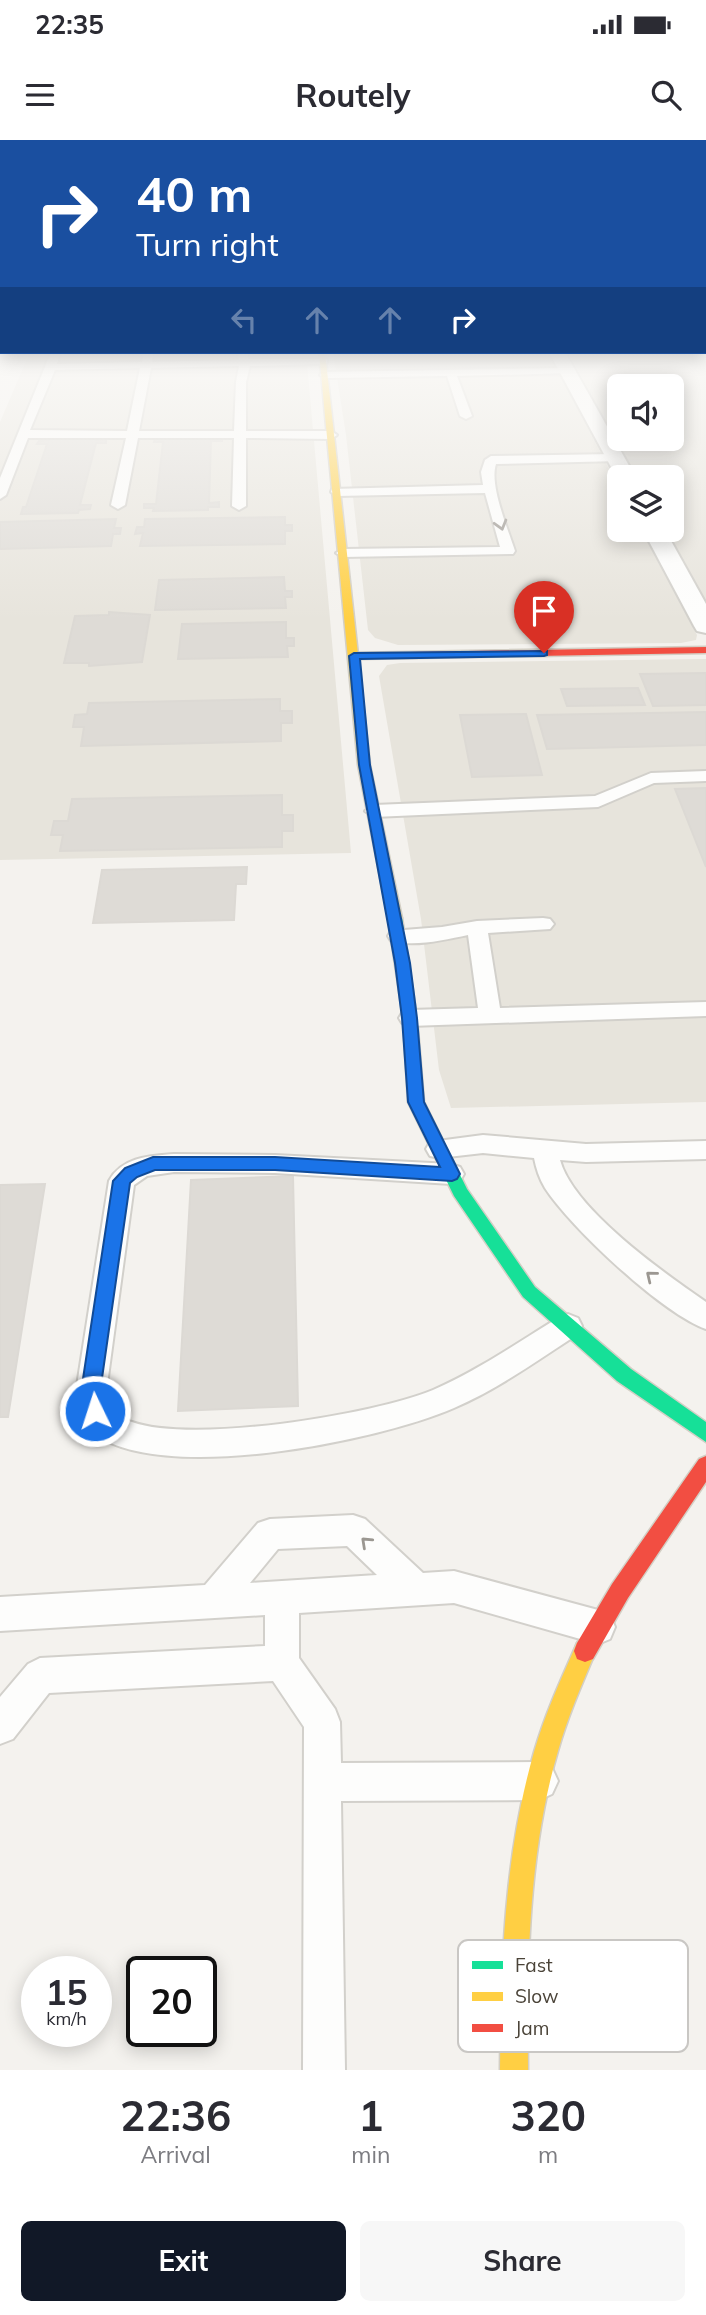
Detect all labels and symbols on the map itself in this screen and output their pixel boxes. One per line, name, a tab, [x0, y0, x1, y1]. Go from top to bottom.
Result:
one-way arrow	[492, 519, 507, 531]
pin	[514, 581, 574, 653]
one-way arrow	[647, 1272, 660, 1284]
position arrow	[58, 1374, 132, 1448]
one-way arrow	[361, 1538, 374, 1551]
legend	[458, 1940, 688, 2052]
text: Fast	[515, 1953, 553, 1977]
speed limit sign: 20	[126, 1956, 217, 2047]
text: Slow	[515, 1984, 559, 2008]
text: Jam	[515, 2016, 549, 2040]

